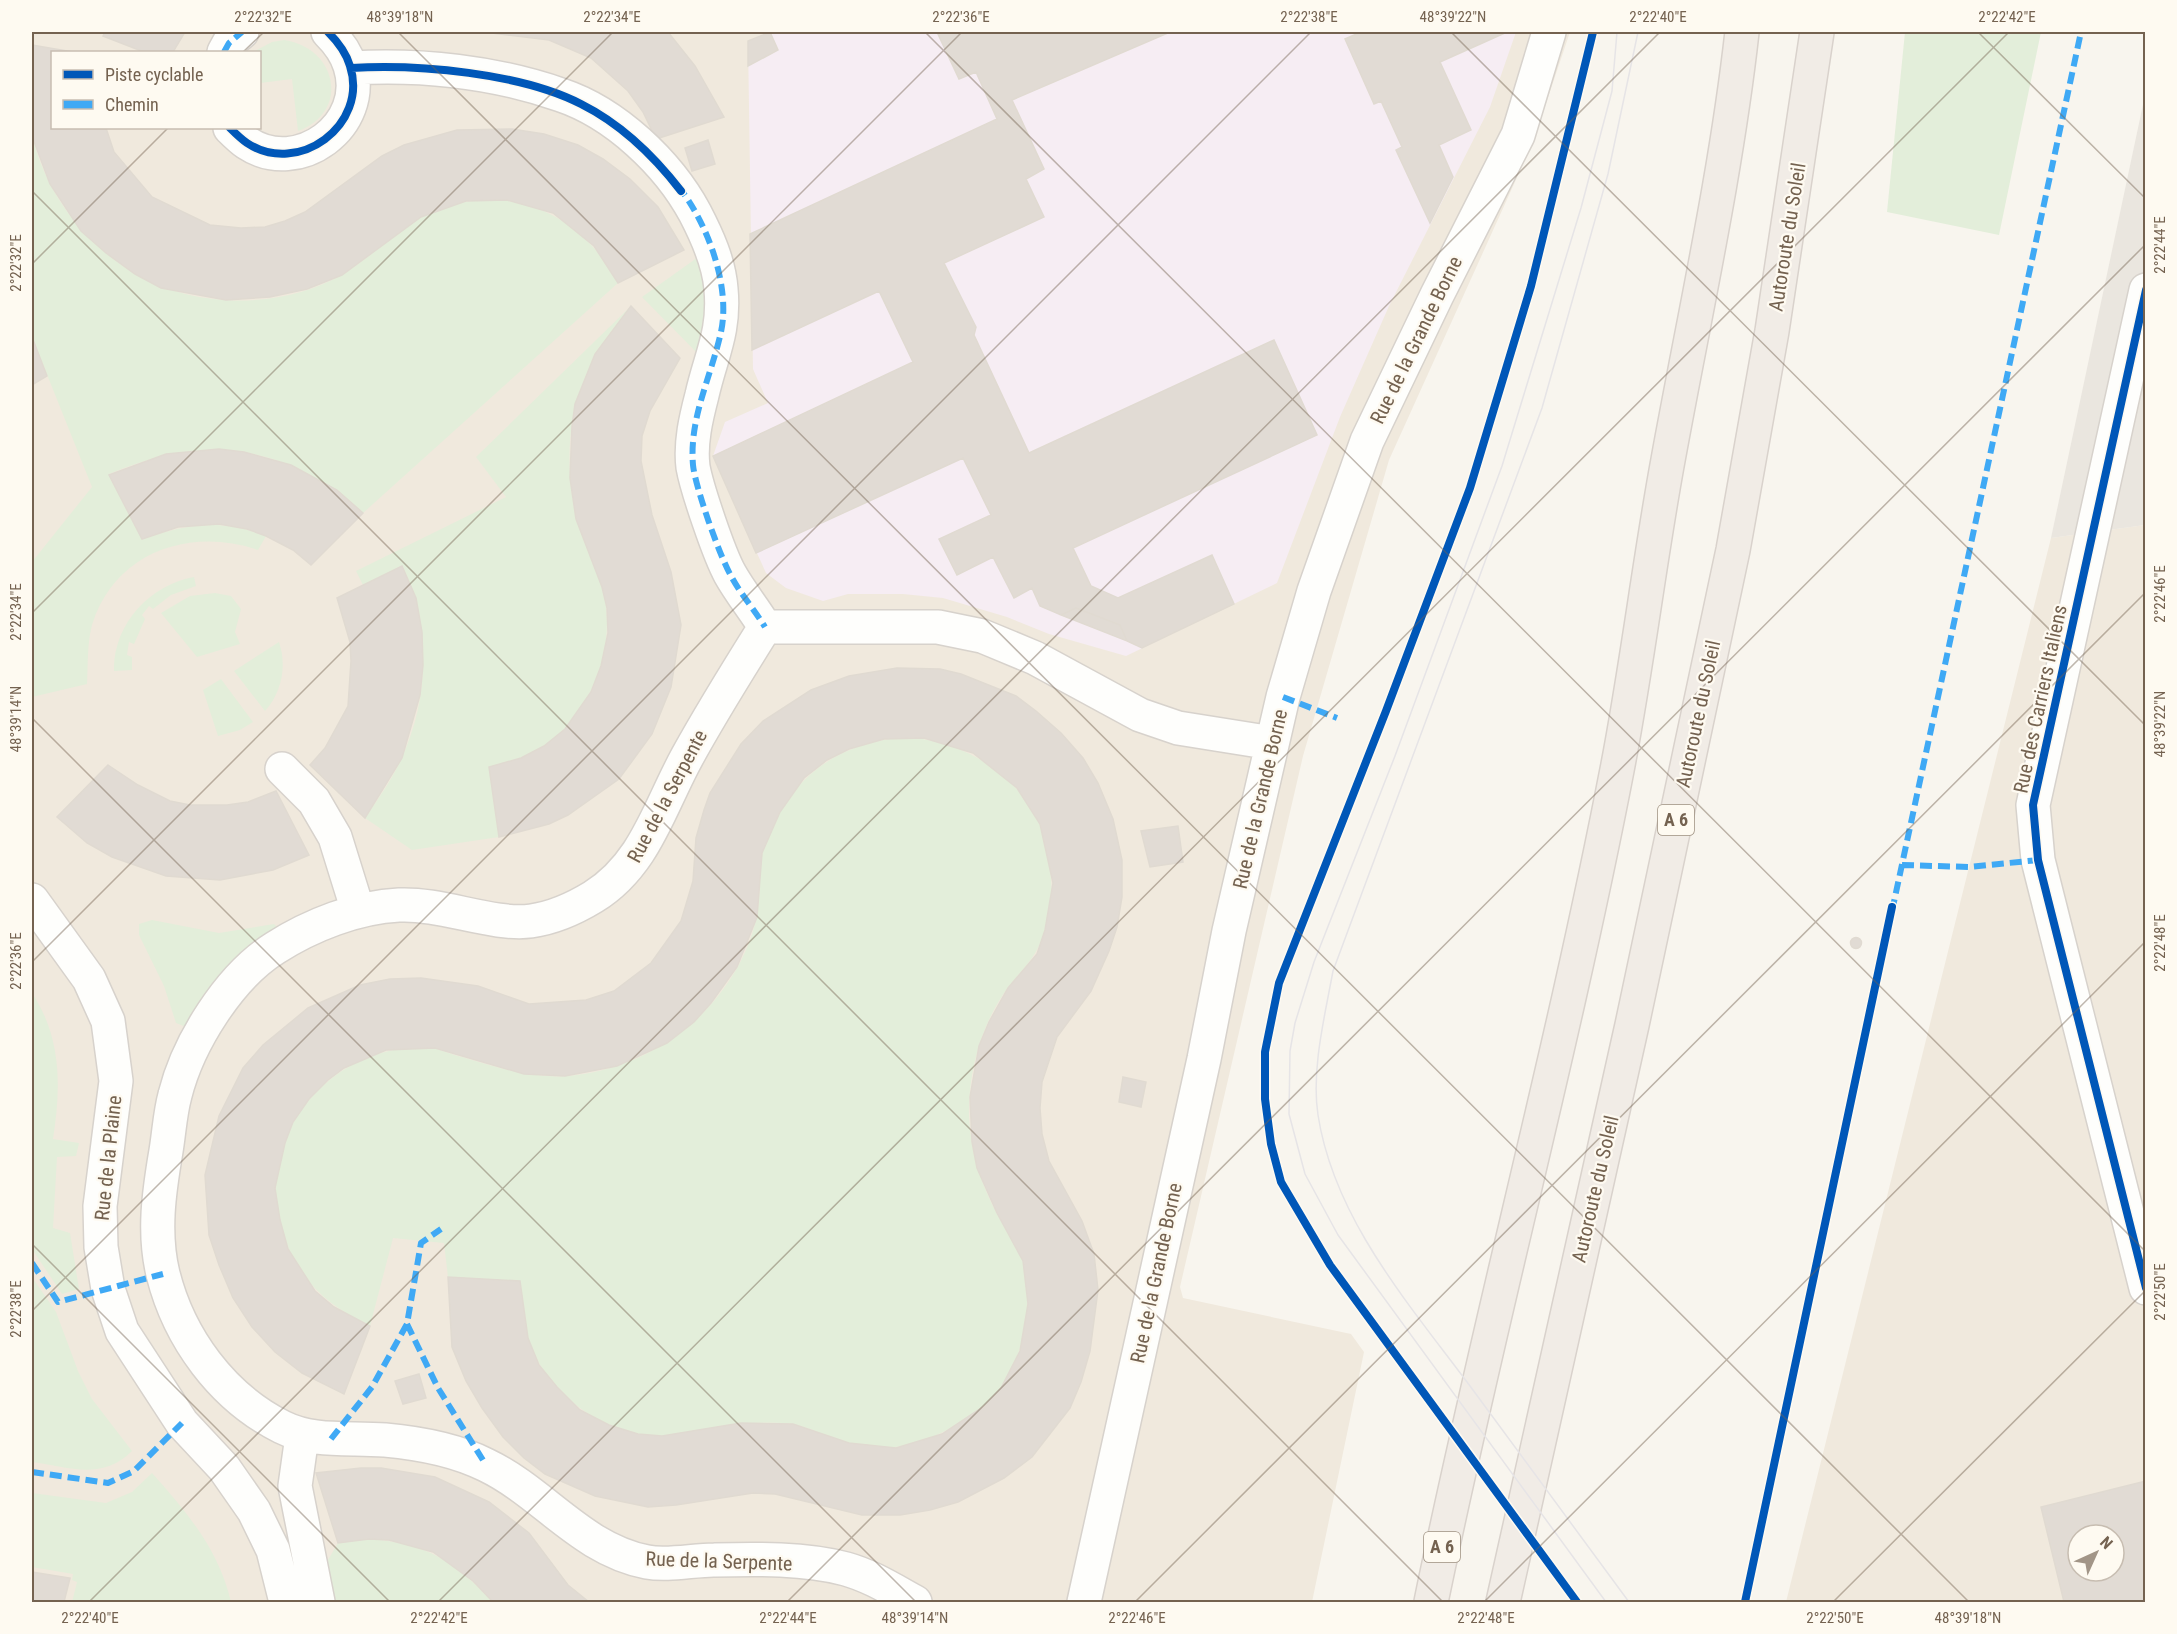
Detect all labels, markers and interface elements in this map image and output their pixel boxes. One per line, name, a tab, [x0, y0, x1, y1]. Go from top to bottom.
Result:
text: 2°22'32"E	[234, 8, 292, 26]
text: 48°39'18"N	[367, 8, 433, 26]
text: 2°22'34"E	[583, 8, 641, 26]
text: 2°22'36"E	[932, 8, 990, 26]
text: 2°22'38"E	[1280, 8, 1338, 26]
text: 48°39'22"N	[1420, 8, 1486, 26]
text: 2°22'40"E	[1629, 8, 1687, 26]
text: 2°22'42"E	[1978, 8, 2036, 26]
legend	[51, 51, 261, 129]
text: Piste cyclable	[105, 64, 203, 85]
text: Chemin	[105, 94, 159, 115]
street label: Autoroute du Soleil	[1763, 161, 1811, 313]
text: 2°22'44"E	[2151, 216, 2169, 274]
text: 2°22'32"E	[7, 234, 25, 292]
street label: Rue de la Grande Borne	[1365, 252, 1467, 428]
text: 2°22'46"E	[2151, 565, 2169, 623]
text: 2°22'34"E	[7, 583, 25, 641]
street label: Rue des Carriers Italiens	[2008, 603, 2072, 795]
street label: Autoroute du Soleil	[1671, 638, 1725, 790]
text: 48°39'14"N	[7, 686, 25, 752]
text: 48°39'22"N	[2151, 691, 2169, 757]
street label: Rue de la Grande Borne	[1228, 707, 1292, 891]
street label: Rue de la Serpente	[622, 725, 712, 867]
road number: A 6	[1658, 805, 1694, 835]
text: 2°22'48"E	[2151, 914, 2169, 972]
text: 2°22'36"E	[7, 932, 25, 990]
street label: Rue de la Plaine	[89, 1094, 127, 1222]
street label: Autoroute du Soleil	[1566, 1113, 1624, 1265]
street label: Rue de la Grande Borne	[1125, 1181, 1187, 1365]
text: 2°22'50"E	[2151, 1263, 2169, 1321]
text: 2°22'38"E	[7, 1280, 25, 1338]
north arrow	[2066, 1523, 2126, 1583]
road number: A 6	[1424, 1532, 1460, 1562]
text: N	[2096, 1533, 2116, 1553]
street label: Rue de la Serpente	[645, 1546, 793, 1576]
text: 2°22'40"E	[61, 1609, 119, 1627]
text: 2°22'42"E	[410, 1609, 468, 1627]
text: 2°22'44"E	[759, 1609, 817, 1627]
text: 48°39'14"N	[882, 1609, 948, 1627]
text: 2°22'46"E	[1108, 1609, 1166, 1627]
text: 2°22'48"E	[1457, 1609, 1515, 1627]
text: 2°22'50"E	[1806, 1609, 1864, 1627]
text: 48°39'18"N	[1935, 1609, 2001, 1627]

